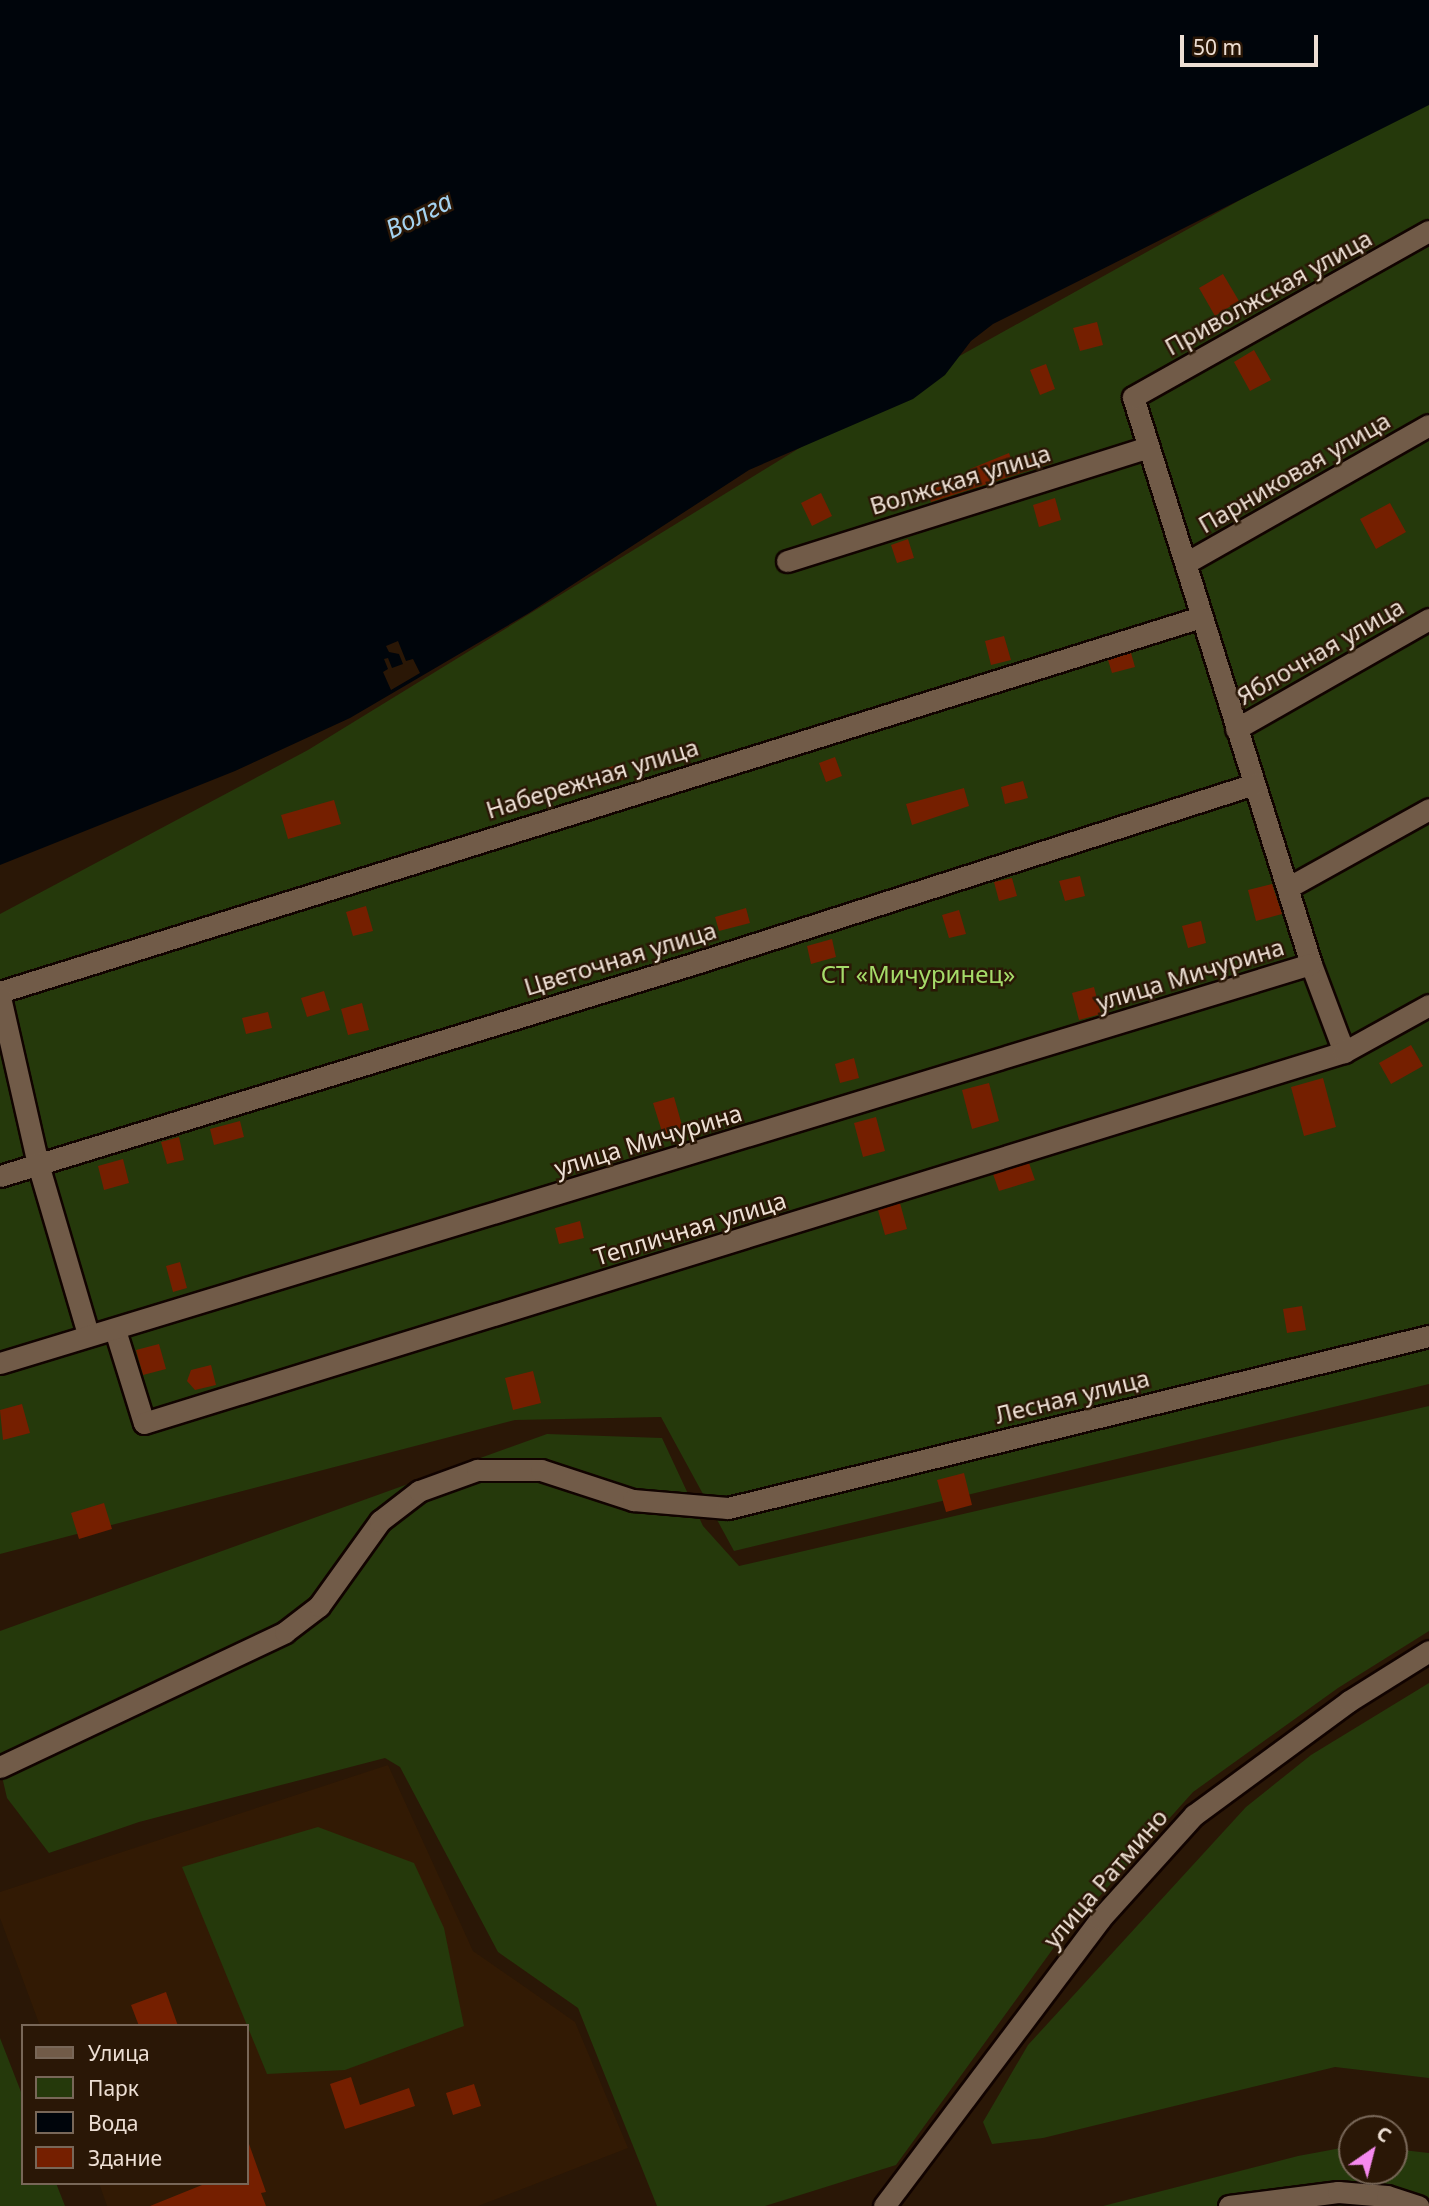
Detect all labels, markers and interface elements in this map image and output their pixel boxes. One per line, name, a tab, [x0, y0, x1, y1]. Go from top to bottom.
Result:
scale bar	[1184, 21, 1322, 65]
text: 50 m	[1193, 33, 1242, 61]
water label: Волга	[380, 185, 458, 245]
street label: Приволжская улица	[1159, 223, 1377, 361]
street label: Парниковая улица	[1193, 405, 1395, 539]
street label: Волжская улица	[866, 438, 1054, 520]
street label: Яблочная улица	[1231, 592, 1409, 710]
street label: Набережная улица	[482, 732, 702, 824]
street label: Цветочная улица	[520, 915, 720, 1001]
street label: улица Мичурина	[1093, 932, 1287, 1016]
park label: СТ «Мичуринец»	[821, 960, 1015, 988]
street label: улица Мичурина	[551, 1098, 745, 1182]
street label: Тепличная улица	[590, 1185, 790, 1271]
street label: Лесная улица	[992, 1363, 1152, 1429]
street label: улица Ратмино	[1037, 1803, 1173, 1953]
legend	[21, 2024, 248, 2185]
text: Улица	[88, 2039, 150, 2067]
text: Парк	[88, 2074, 139, 2102]
text: Вода	[88, 2109, 138, 2137]
north arrow	[1338, 2115, 1408, 2185]
text: С	[1371, 2120, 1396, 2149]
text: Здание	[88, 2144, 162, 2172]

